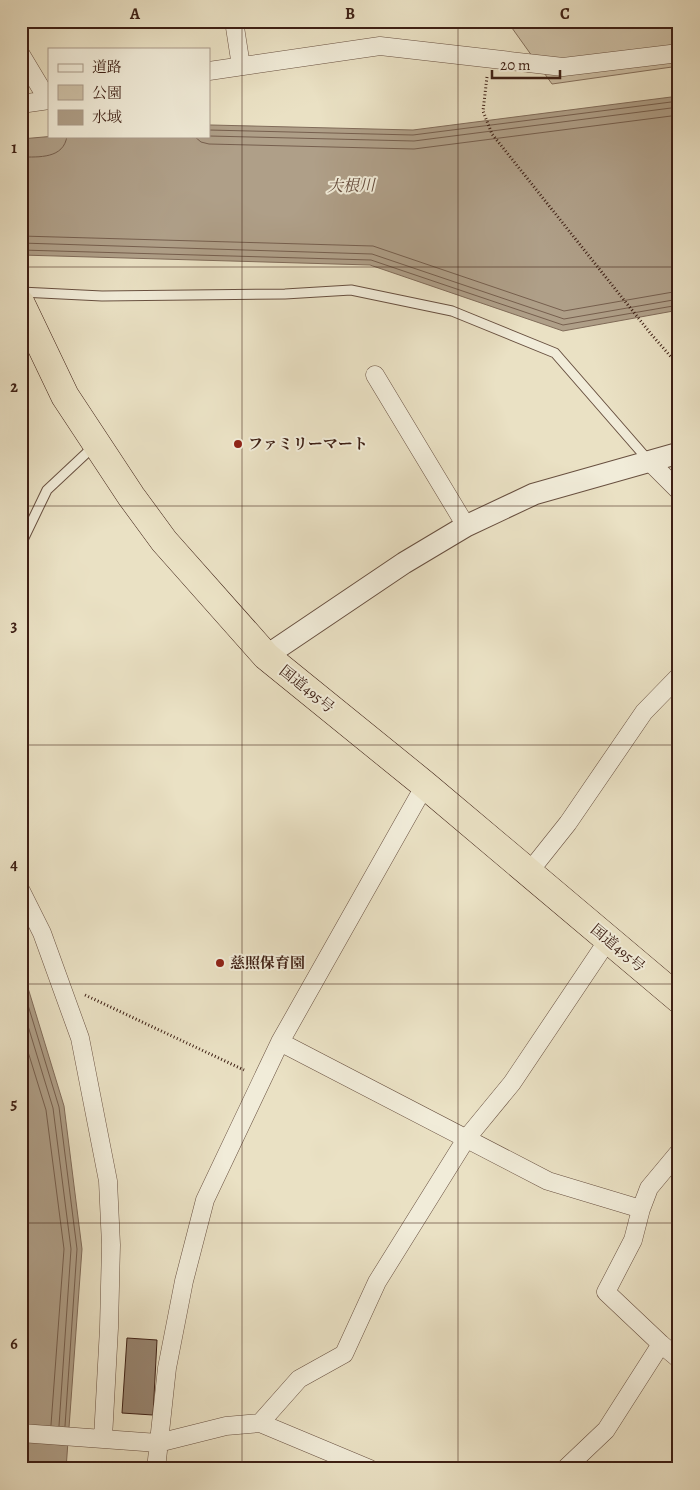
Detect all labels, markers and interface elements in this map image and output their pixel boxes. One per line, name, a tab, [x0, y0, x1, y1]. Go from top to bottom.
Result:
text: A	[129, 3, 141, 25]
text: B	[345, 3, 355, 25]
text: C	[560, 3, 570, 25]
legend	[48, 48, 210, 138]
scale bar	[492, 48, 560, 80]
text: 20 m	[500, 55, 531, 75]
text: 道路	[92, 57, 122, 77]
text: 公園	[92, 83, 122, 103]
text: 水域	[92, 107, 122, 127]
text: 1	[11, 137, 17, 159]
water label: 大根川	[327, 175, 377, 197]
text: 2	[10, 376, 18, 398]
place label: ファミリーマート	[248, 434, 368, 454]
marker: ファミリーマート	[232, 438, 244, 450]
text: 3	[11, 615, 18, 637]
street label: 国道495号	[275, 661, 339, 717]
text: 4	[10, 854, 18, 876]
street label: 国道495号	[587, 919, 649, 977]
place label: 慈照保育園	[230, 953, 305, 973]
marker: 慈照保育園	[214, 957, 226, 969]
text: 5	[11, 1093, 18, 1115]
text: 6	[10, 1333, 18, 1355]

